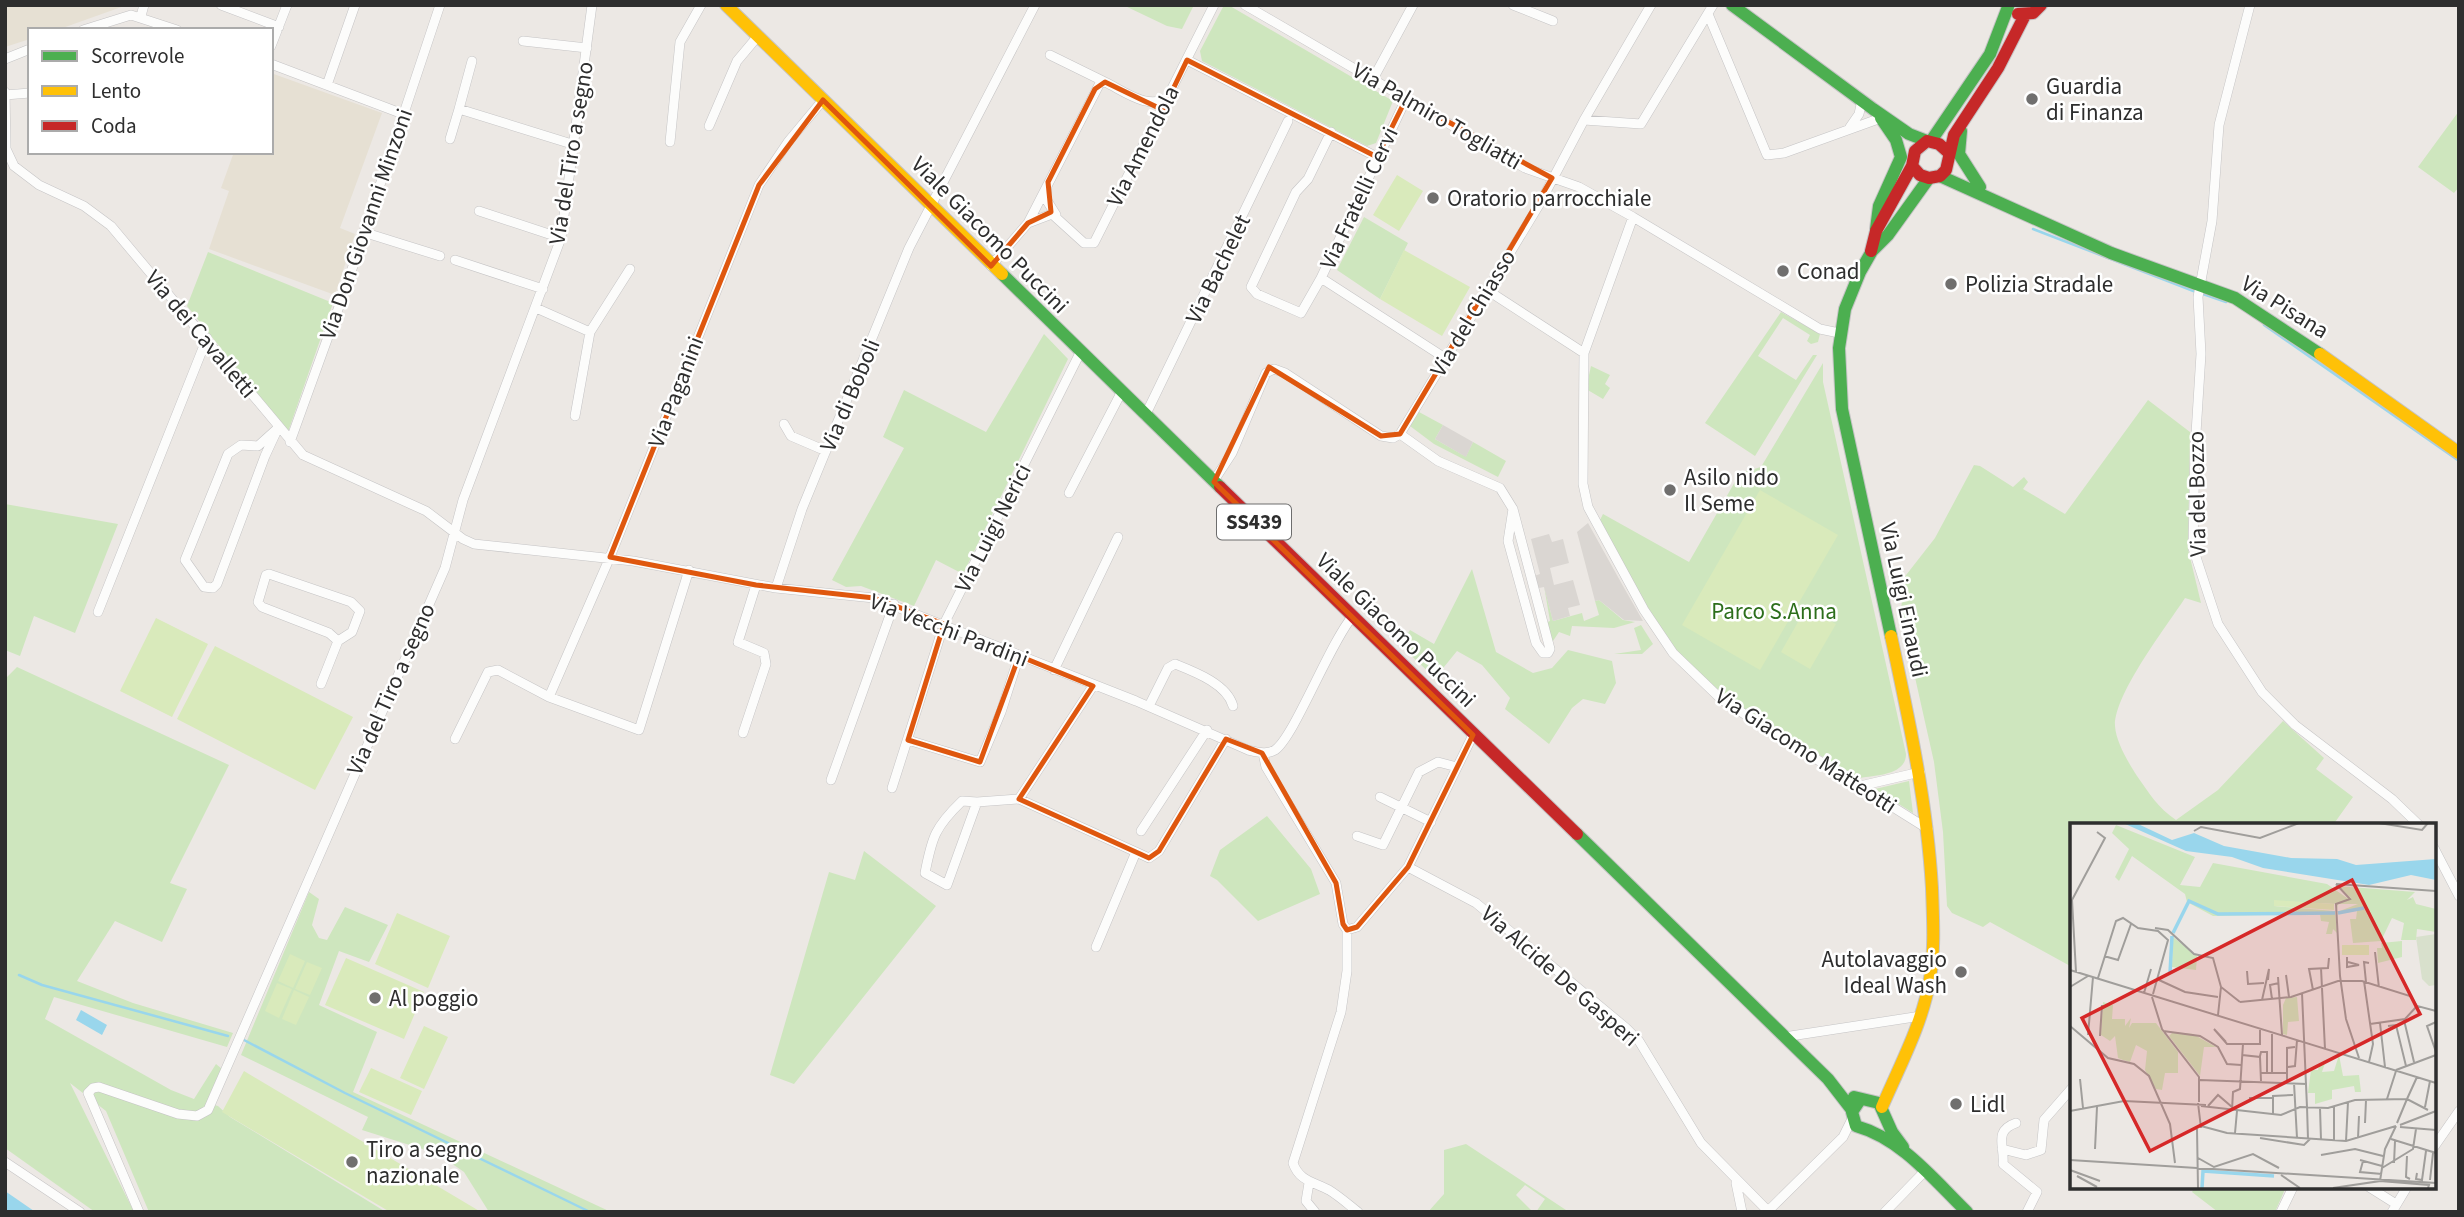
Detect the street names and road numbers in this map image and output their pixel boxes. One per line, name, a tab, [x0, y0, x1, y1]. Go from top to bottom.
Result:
street label: Via Palmiro Togliatti	[1346, 54, 1528, 178]
street label: Via del Tiro a segno	[540, 59, 602, 247]
street label: Via Amendola	[1098, 80, 1188, 212]
street label: Via Don Giovanni Minzoni	[311, 104, 421, 344]
street label: Via Fratelli Cervi	[1312, 121, 1406, 275]
street label: Viale Giacomo Puccini	[904, 149, 1076, 321]
street label: Via Bachelet	[1177, 209, 1259, 329]
street label: Via del Chiasso	[1422, 243, 1524, 383]
street label: Via dei Cavalletti	[137, 263, 265, 405]
street label: Via Pisana	[2235, 267, 2335, 347]
street label: Via Paganini	[640, 332, 712, 452]
street label: Via di Boboli	[811, 334, 889, 456]
street label: Via del Bozzo	[2179, 431, 2215, 557]
street label: Via Luigi Nerici	[946, 458, 1040, 598]
road number: SS439	[1217, 504, 1291, 540]
street label: Via Luigi Einaudi	[1871, 520, 1937, 680]
street label: Viale Giacomo Puccini	[1309, 545, 1483, 715]
street label: Via Vecchi Pardini	[865, 585, 1033, 675]
street label: Via del Tiro a segno	[338, 598, 444, 780]
street label: Via Giacomo Matteotti	[1709, 680, 1903, 822]
street label: Via Alcide De Gasperi	[1474, 898, 1646, 1054]

